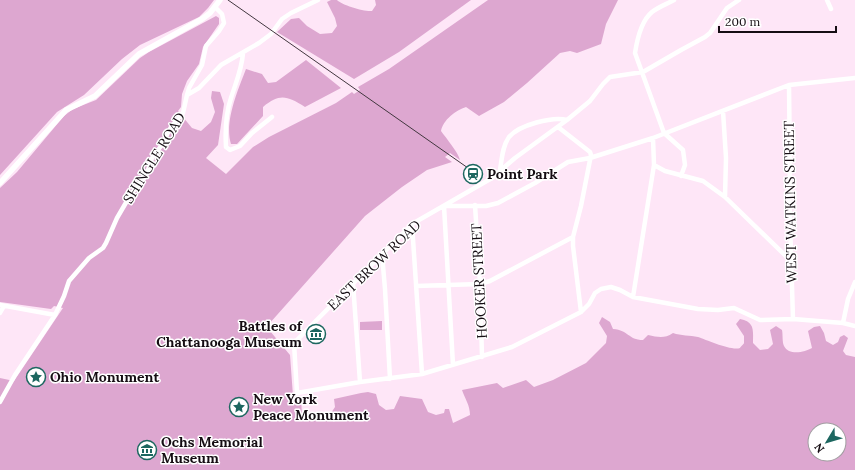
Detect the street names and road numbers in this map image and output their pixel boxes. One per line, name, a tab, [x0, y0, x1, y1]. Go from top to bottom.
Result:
street label: SHINGLE ROAD	[119, 109, 189, 207]
street label: WEST WATKINS STREET	[780, 121, 800, 283]
street label: EAST BROW ROAD	[324, 216, 424, 314]
street label: HOOKER STREET	[467, 223, 491, 339]

